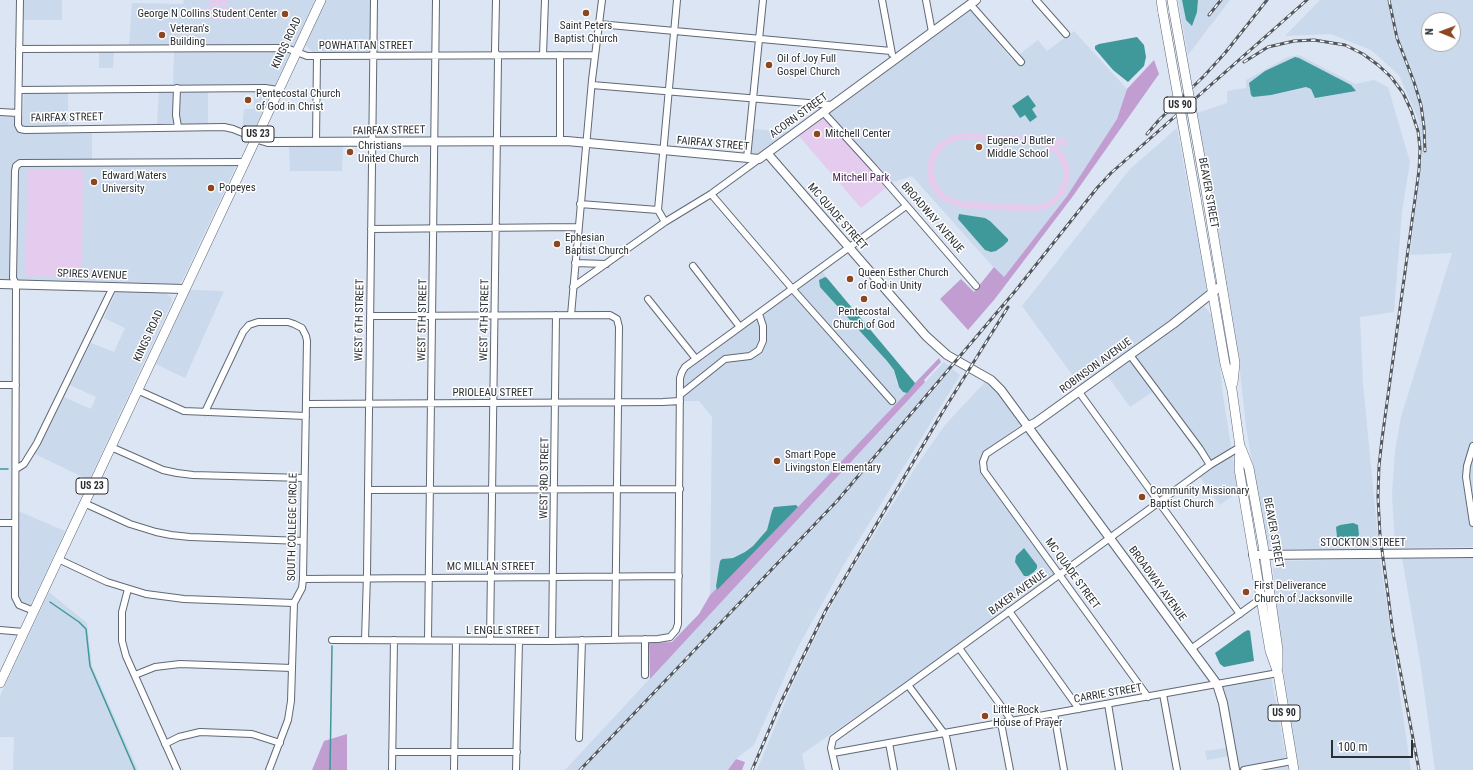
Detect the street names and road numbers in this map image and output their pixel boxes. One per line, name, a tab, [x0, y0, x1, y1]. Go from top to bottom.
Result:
street label: KINGS ROAD	[269, 15, 305, 71]
street label: POWHATTAN STREET	[319, 39, 413, 53]
street label: ACORN STREET	[767, 91, 831, 141]
road number: US 90	[1164, 97, 1196, 113]
street label: FAIRFAX STREET	[31, 111, 103, 125]
street label: FAIRFAX STREET	[353, 124, 425, 138]
road number: US 23	[242, 126, 274, 142]
street label: FAIRFAX STREET	[676, 134, 750, 154]
street label: BEAVER STREET	[1195, 157, 1221, 229]
street label: BROADWAY AVENUE	[898, 180, 966, 256]
street label: MC QUADE STREET	[804, 181, 870, 253]
street label: SPIRES AVENUE	[57, 267, 127, 283]
street label: WEST 6TH STREET	[353, 279, 367, 361]
street label: WEST 5TH STREET	[416, 279, 430, 361]
street label: WEST 4TH STREET	[478, 279, 492, 361]
street label: KINGS ROAD	[131, 308, 167, 364]
street label: ROBINSON AVENUE	[1057, 335, 1135, 397]
street label: PRIOLEAU STREET	[453, 386, 533, 400]
street label: WEST 3RD STREET	[538, 437, 552, 519]
street label: SOUTH COLLEGE CIRCLE	[285, 473, 301, 581]
road number: US 23	[76, 478, 108, 494]
street label: BEAVER STREET	[1260, 497, 1286, 569]
street label: MC QUADE STREET	[1042, 536, 1102, 612]
street label: STOCKTON STREET	[1320, 536, 1406, 550]
street label: BROADWAY AVENUE	[1125, 544, 1189, 624]
street label: MC MILLAN STREET	[447, 560, 535, 574]
street label: BAKER AVENUE	[987, 568, 1049, 618]
street label: L ENGLE STREET	[466, 624, 540, 638]
street label: CARRIE STREET	[1073, 682, 1143, 706]
road number: US 90	[1268, 705, 1300, 721]

